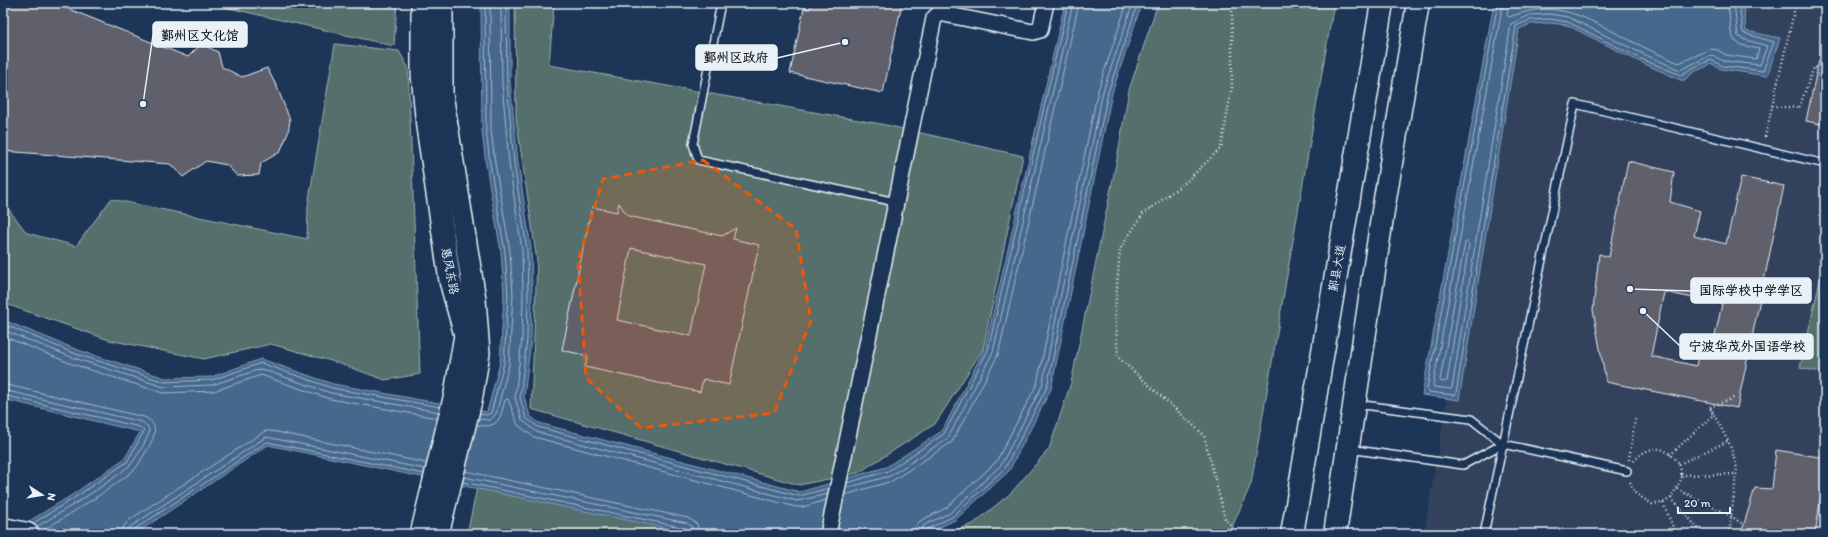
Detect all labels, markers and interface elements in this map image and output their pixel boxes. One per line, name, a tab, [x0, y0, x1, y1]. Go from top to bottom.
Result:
callout: 鄞州区文化馆	[153, 22, 247, 47]
text: 鄞州区文化馆	[161, 28, 239, 43]
callout: 鄞州区政府	[696, 45, 777, 70]
text: 鄞州区政府	[703, 50, 769, 65]
street label: 鄞县大道	[1326, 243, 1348, 293]
street label: 惠风东路	[439, 246, 461, 296]
callout: 国际学校中学学区	[1691, 278, 1811, 303]
text: 国际学校中学学区	[1699, 283, 1803, 298]
callout: 宁波华茂外国语学校	[1680, 334, 1813, 359]
text: 宁波华茂外国语学校	[1688, 339, 1806, 354]
north arrow	[22, 475, 62, 515]
scale bar	[1678, 489, 1730, 515]
text: N	[44, 492, 58, 502]
text: 20 m	[1684, 496, 1711, 510]

